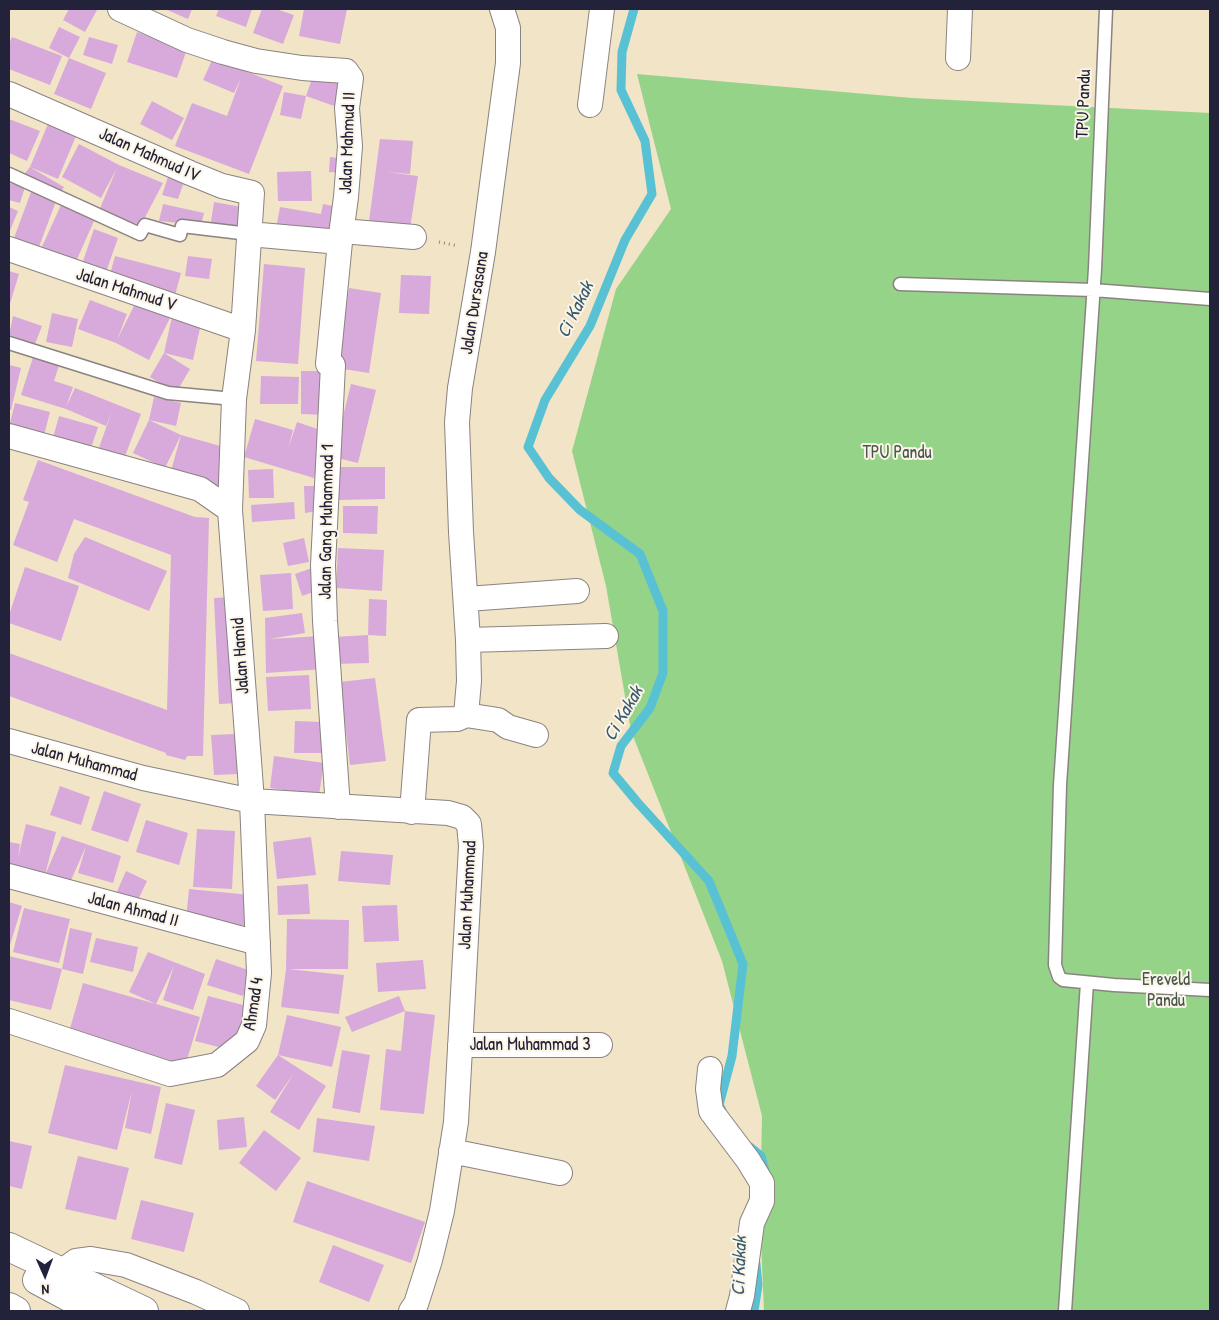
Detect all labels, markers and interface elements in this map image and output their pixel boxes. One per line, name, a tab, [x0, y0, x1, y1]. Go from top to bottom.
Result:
street label: TPU Pandu	[1072, 69, 1096, 139]
street label: Jalan Mahmud II	[335, 92, 361, 194]
street label: Jalan Mahmud IV	[95, 123, 203, 187]
street label: Jalan Dursasana	[456, 250, 494, 356]
street label: Jalan Mahmud V	[73, 264, 179, 316]
water label: Ci Kakak	[553, 278, 599, 342]
park label: TPU Pandu	[862, 442, 932, 464]
street label: Jalan Gang Muhammad 1	[315, 444, 339, 600]
street label: Jalan Hamid	[228, 617, 254, 695]
water label: Ci Kakak	[599, 682, 649, 746]
street label: Jalan Muhammad	[29, 737, 139, 787]
street label: Jalan Muhammad	[454, 840, 482, 950]
street label: Jalan Ahmad II	[85, 888, 181, 932]
park label: Ereveld Pandu	[1142, 969, 1190, 1012]
street label: Ahmad 4	[239, 976, 269, 1032]
street label: Jalan Muhammad 3	[469, 1034, 591, 1056]
water label: Ci Kakak	[728, 1236, 752, 1296]
north arrow	[20, 1250, 70, 1300]
text: N	[41, 1281, 50, 1300]

